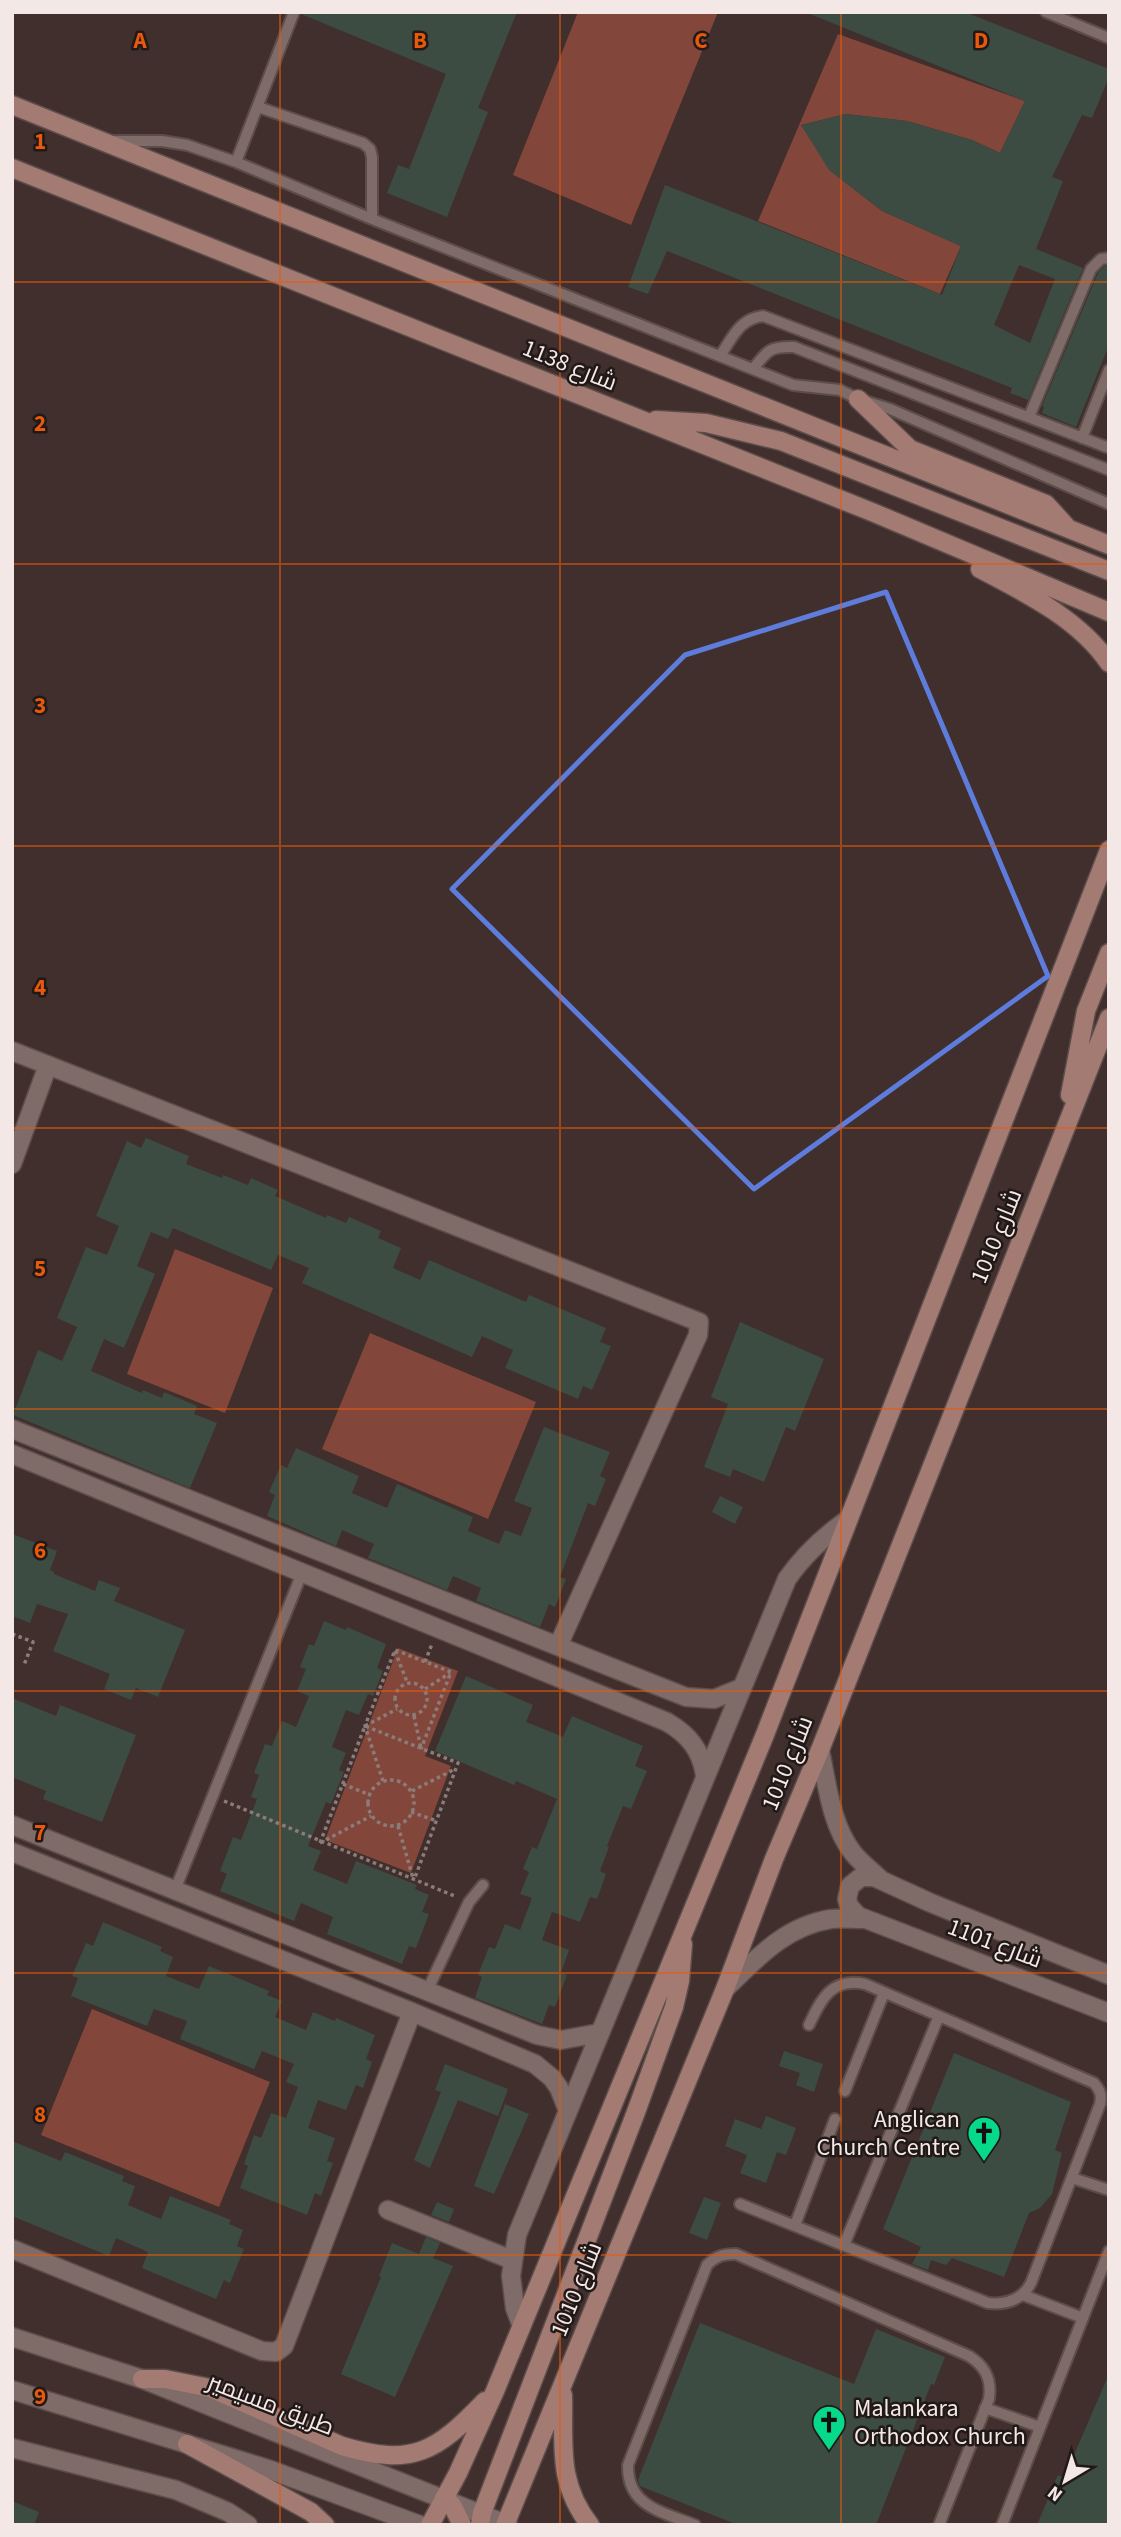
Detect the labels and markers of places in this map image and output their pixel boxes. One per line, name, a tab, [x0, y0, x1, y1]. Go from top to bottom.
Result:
place label: Anglican Church Centre	[816, 2102, 960, 2165]
church icon: Anglican Church Centre	[965, 2114, 1003, 2163]
place label: Malankara Orthodox Church	[854, 2391, 1026, 2454]
church icon: Malankara Orthodox Church	[810, 2403, 848, 2452]

